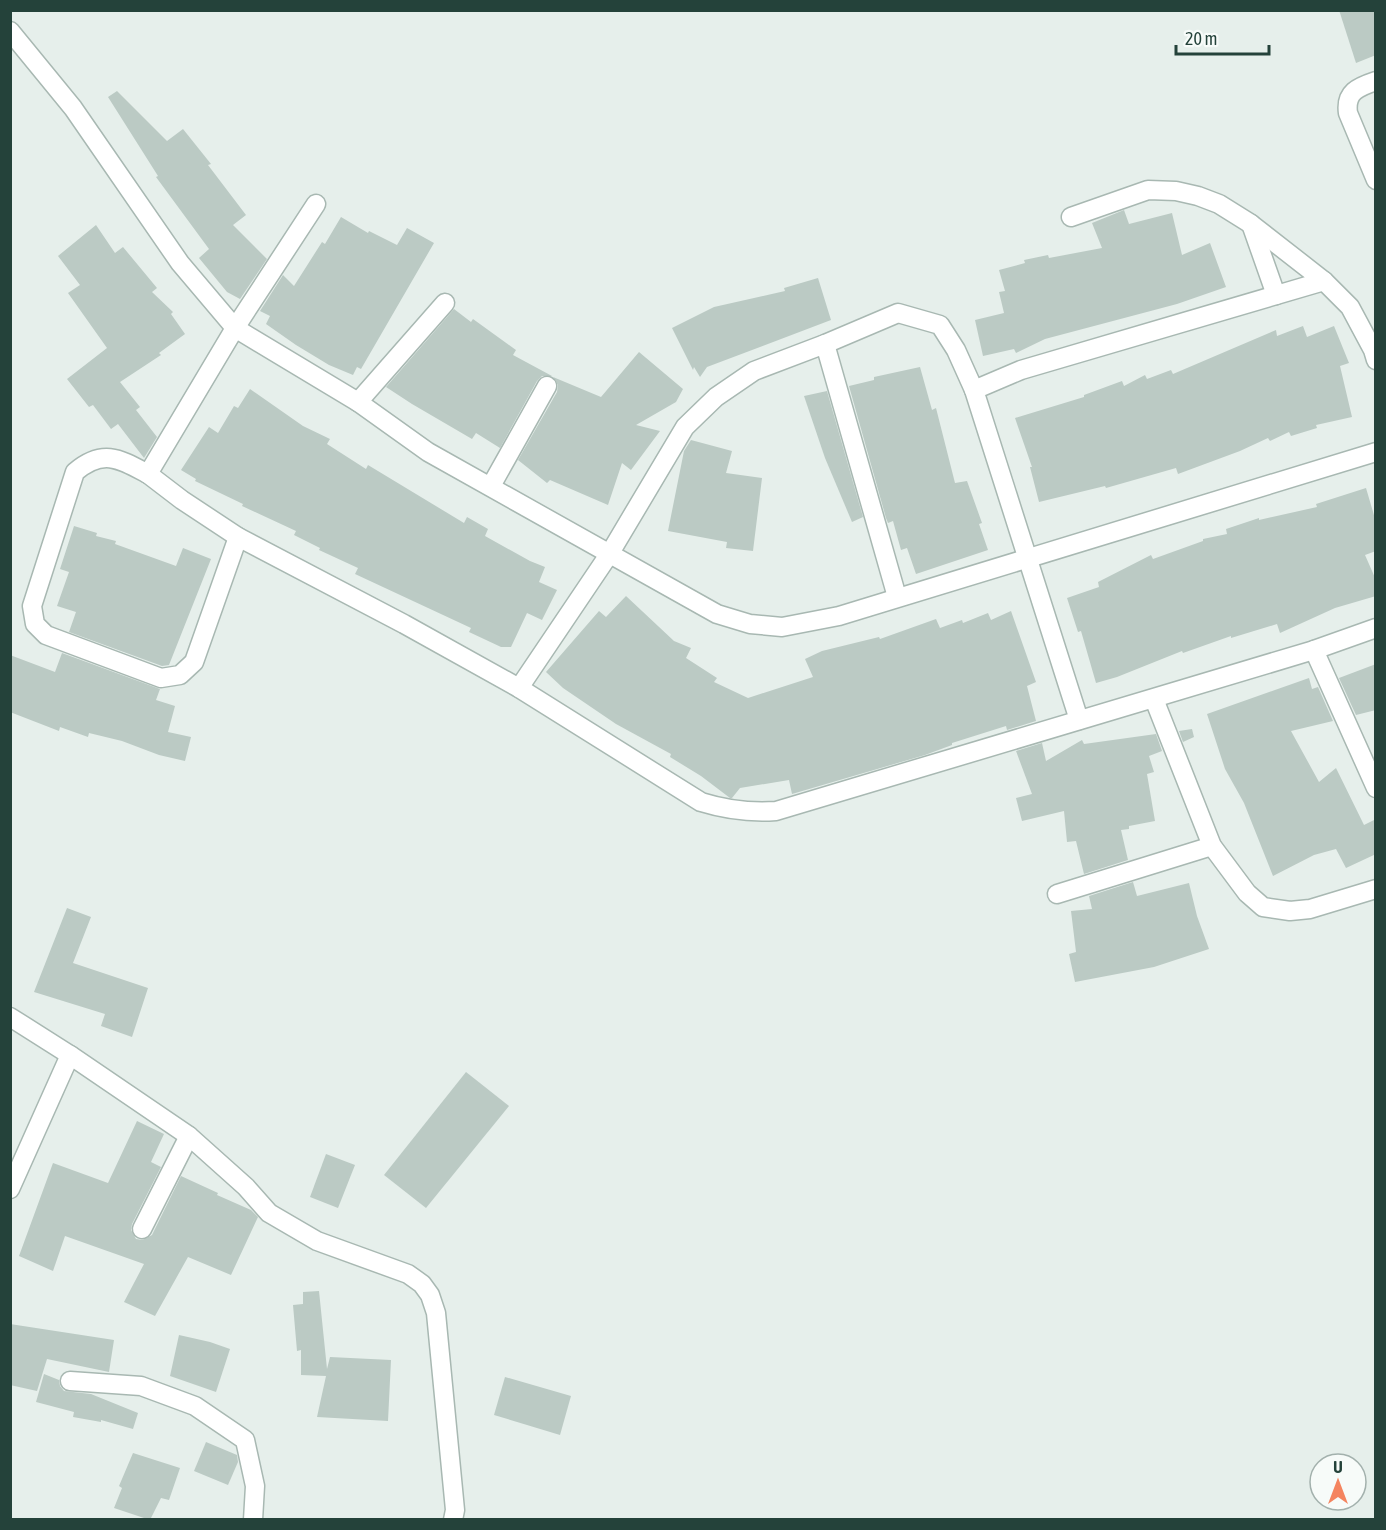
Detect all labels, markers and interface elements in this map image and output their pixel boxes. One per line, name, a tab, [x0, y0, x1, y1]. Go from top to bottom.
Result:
scale bar	[1176, 18, 1269, 56]
text: 20 m	[1185, 28, 1217, 49]
north arrow	[1308, 1452, 1368, 1512]
text: U	[1333, 1458, 1343, 1476]

